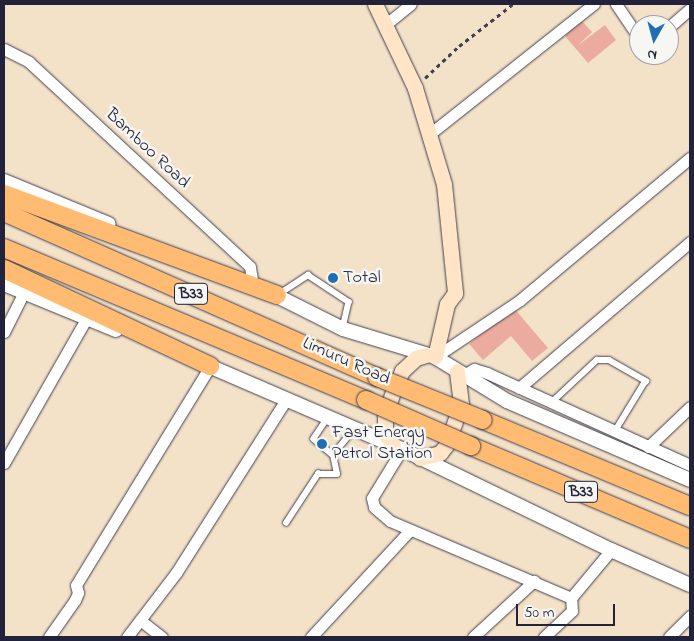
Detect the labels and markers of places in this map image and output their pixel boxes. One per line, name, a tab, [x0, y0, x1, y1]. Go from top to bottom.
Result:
place label: Total	[343, 267, 381, 289]
marker: Total	[327, 272, 339, 284]
place label: Fast Energy Petrol Station	[332, 423, 432, 466]
marker: Fast Energy Petrol Station	[316, 438, 328, 450]

